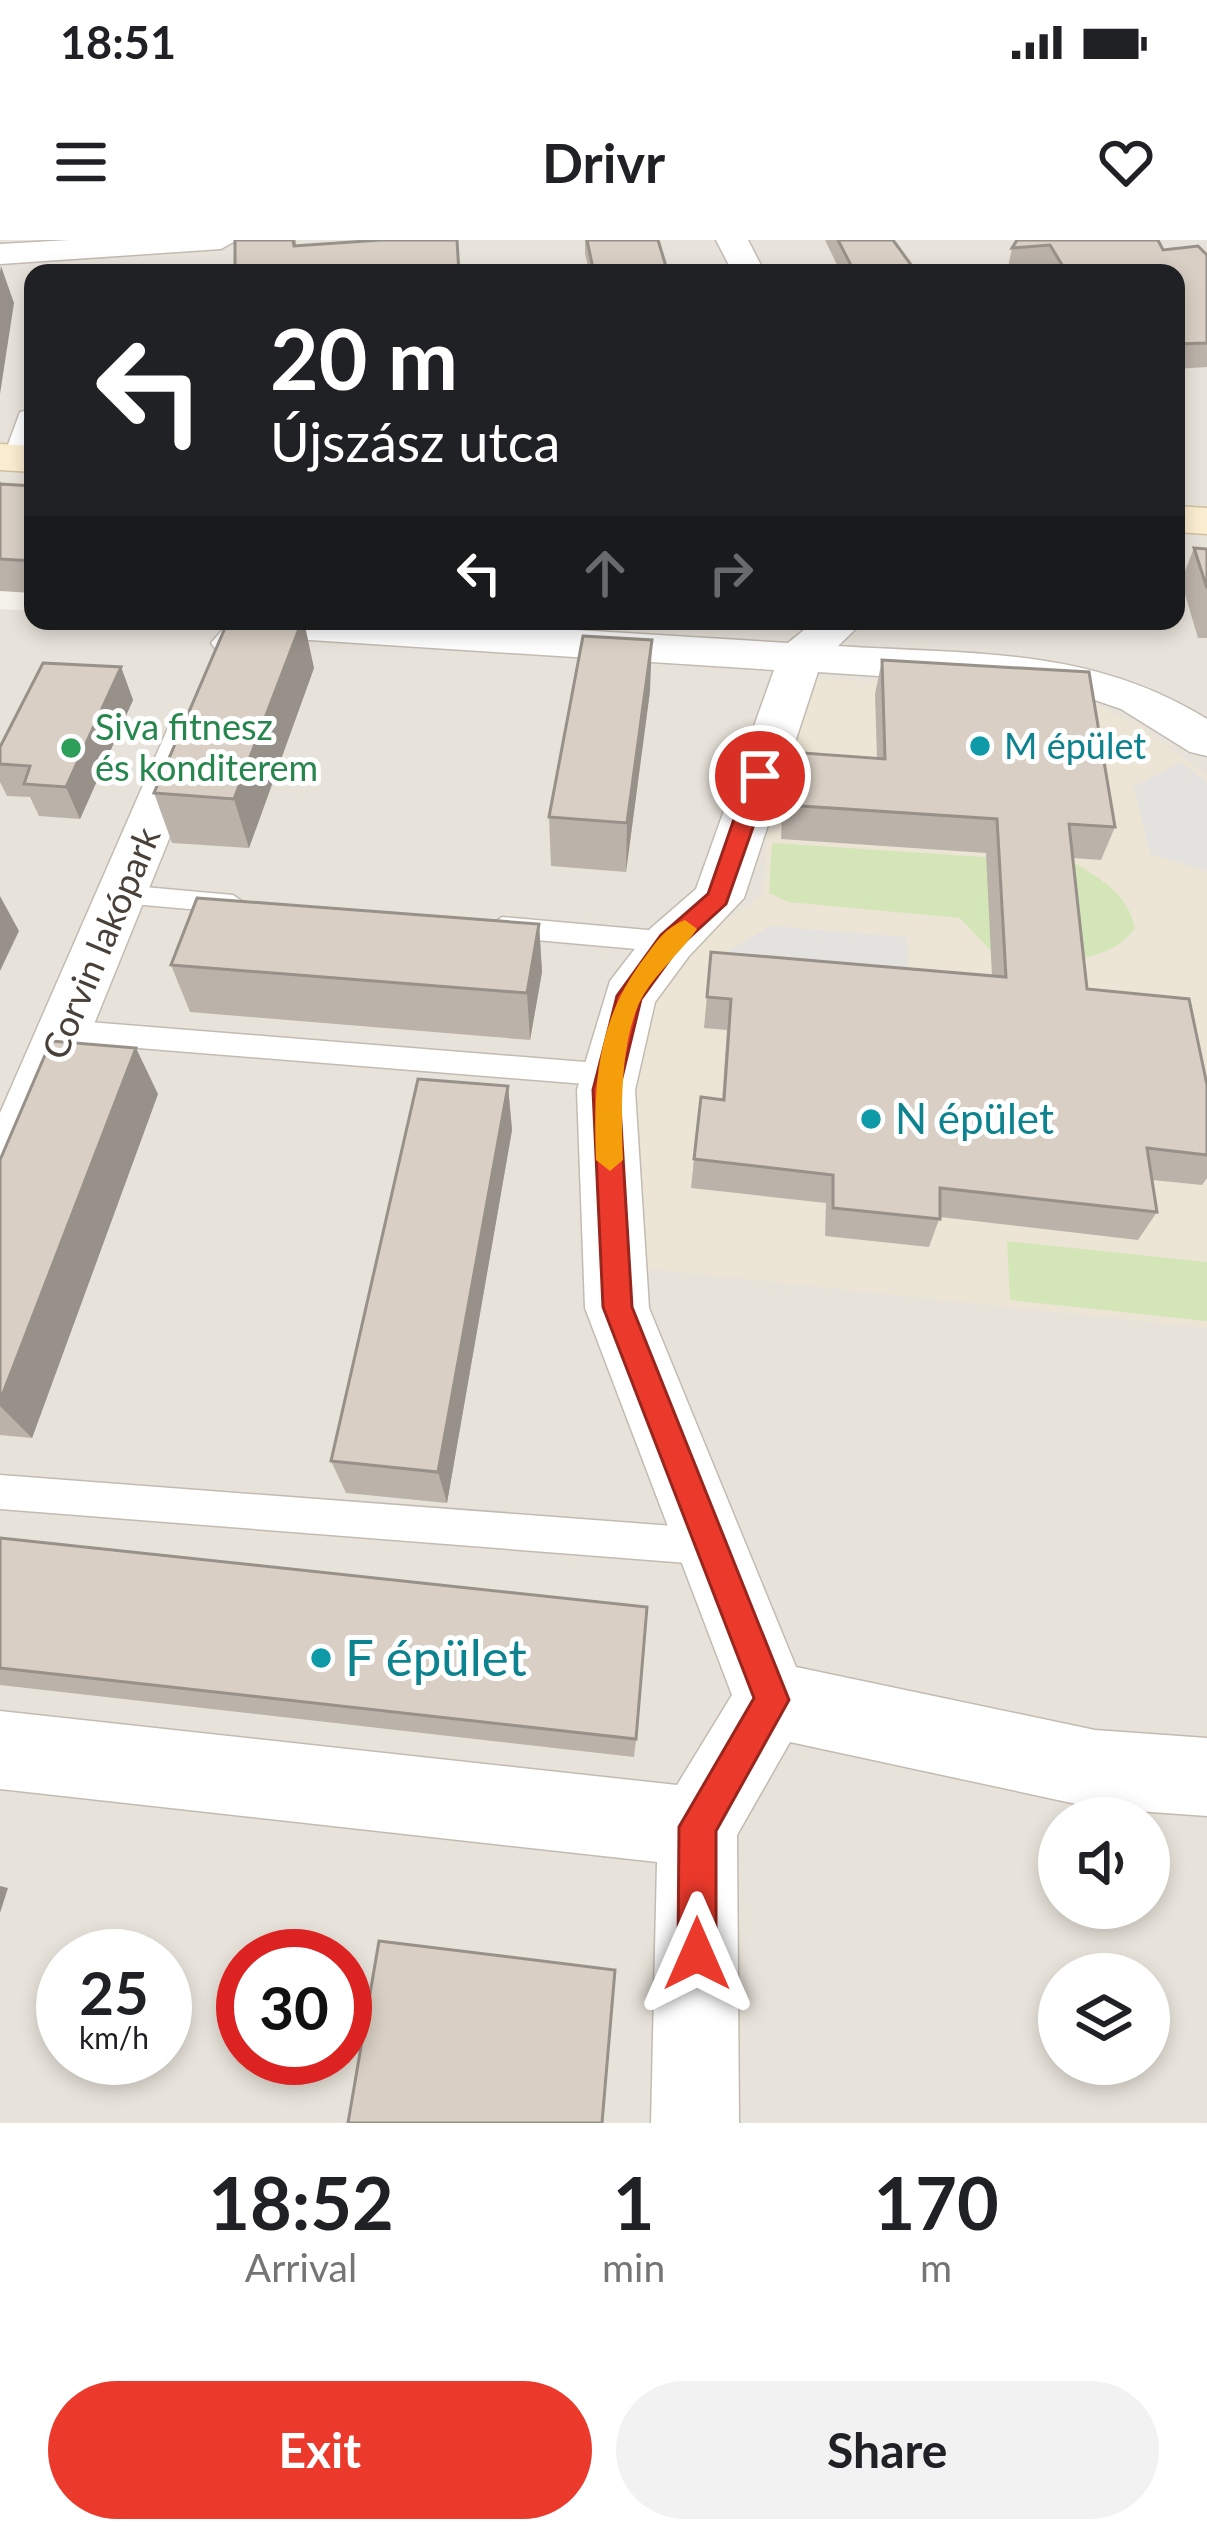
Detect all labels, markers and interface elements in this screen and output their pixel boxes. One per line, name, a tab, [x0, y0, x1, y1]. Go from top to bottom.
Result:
text: 18:51	[60, 15, 176, 69]
icon: menu	[48, 129, 114, 195]
icon: heart	[1093, 129, 1159, 195]
text: Drivr	[542, 130, 665, 195]
text: 20 m	[270, 307, 458, 408]
icon: left	[72, 312, 228, 468]
text: Újszász utca	[270, 409, 560, 474]
icon: left	[446, 540, 512, 606]
icon: ahead	[572, 540, 638, 606]
icon: right	[698, 540, 764, 606]
place label: Siva fitnesz és konditerem	[95, 704, 318, 789]
place label: M épület	[1004, 723, 1146, 767]
pin	[709, 725, 811, 827]
marker: M épület	[967, 733, 993, 759]
marker: Siva fitnesz és konditerem	[58, 735, 84, 761]
icon: arrive	[727, 743, 793, 809]
street label: Corvin lakópark	[32, 820, 169, 1065]
place label: N épület	[895, 1093, 1054, 1143]
marker: N épület	[858, 1106, 884, 1132]
place label: F épület	[345, 1626, 527, 1687]
marker: F épület	[308, 1645, 334, 1671]
map controls	[1038, 1797, 1170, 2085]
button: sound	[1038, 1797, 1170, 1929]
position arrow	[634, 1891, 760, 2017]
speed limit sign: 30	[216, 1929, 372, 2085]
button: layers	[1038, 1953, 1170, 2085]
text: 25	[79, 1956, 149, 2028]
text: km/h	[79, 2019, 149, 2055]
text: 18:52	[208, 2159, 394, 2245]
text: 1	[613, 2159, 655, 2245]
text: 170	[873, 2159, 999, 2245]
text: Arrival	[245, 2244, 357, 2290]
text: min	[602, 2244, 665, 2290]
text: m	[920, 2244, 952, 2290]
button: Exit	[48, 2381, 592, 2519]
button: Share	[616, 2381, 1159, 2519]

